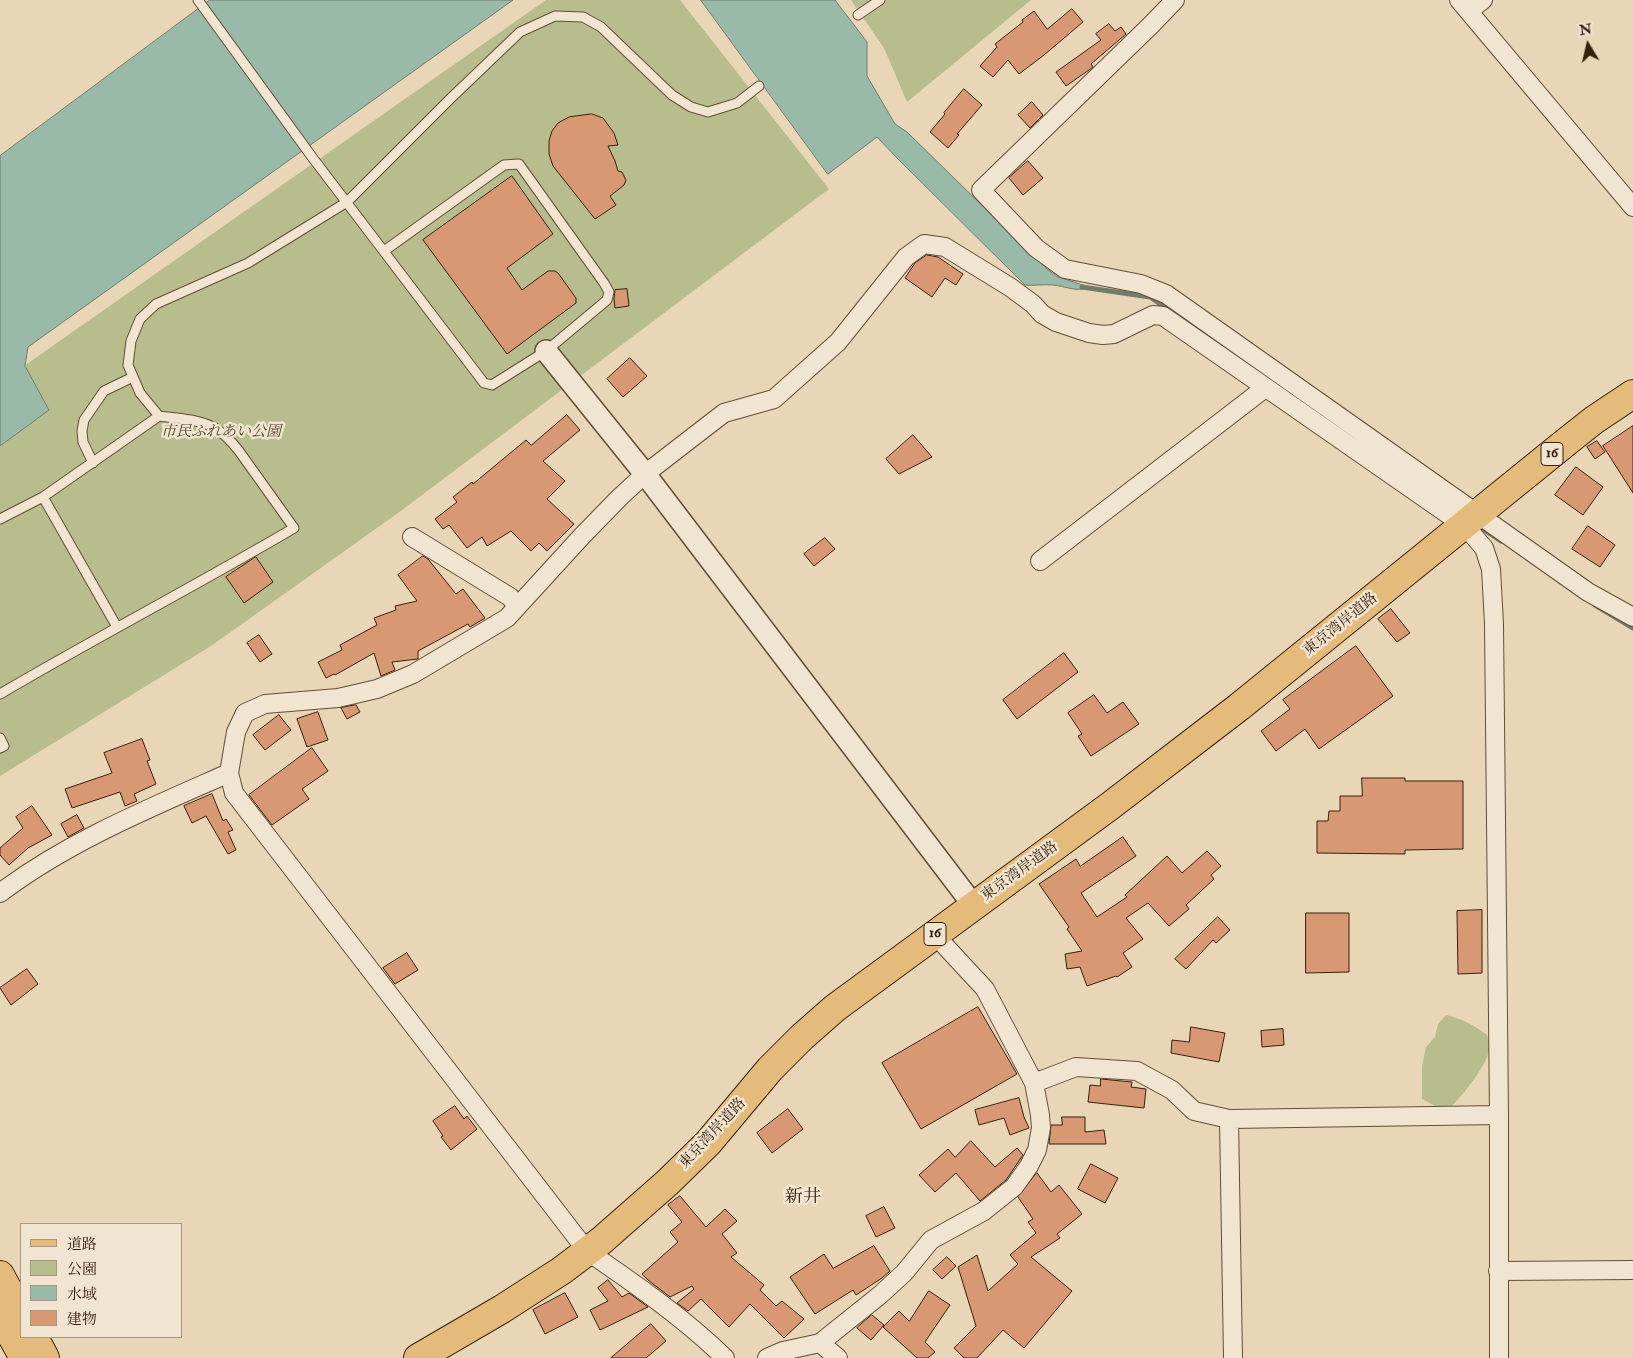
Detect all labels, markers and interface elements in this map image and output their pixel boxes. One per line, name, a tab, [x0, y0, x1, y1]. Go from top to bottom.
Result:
north arrow	[1563, 20, 1613, 70]
text: N	[1578, 20, 1593, 39]
park label: 市民ふれあい公園	[161, 424, 281, 442]
road number: 16	[1541, 442, 1563, 466]
street label: 東京湾岸道路	[1300, 590, 1382, 660]
street label: 東京湾岸道路	[978, 838, 1062, 906]
road number: 16	[924, 922, 946, 946]
street label: 東京湾岸道路	[676, 1095, 750, 1173]
district label: 新井	[785, 1187, 821, 1209]
legend	[20, 1223, 182, 1338]
text: 道路	[67, 1235, 97, 1254]
text: 公園	[67, 1260, 97, 1279]
text: 水域	[67, 1285, 97, 1304]
text: 建物	[67, 1310, 97, 1329]

